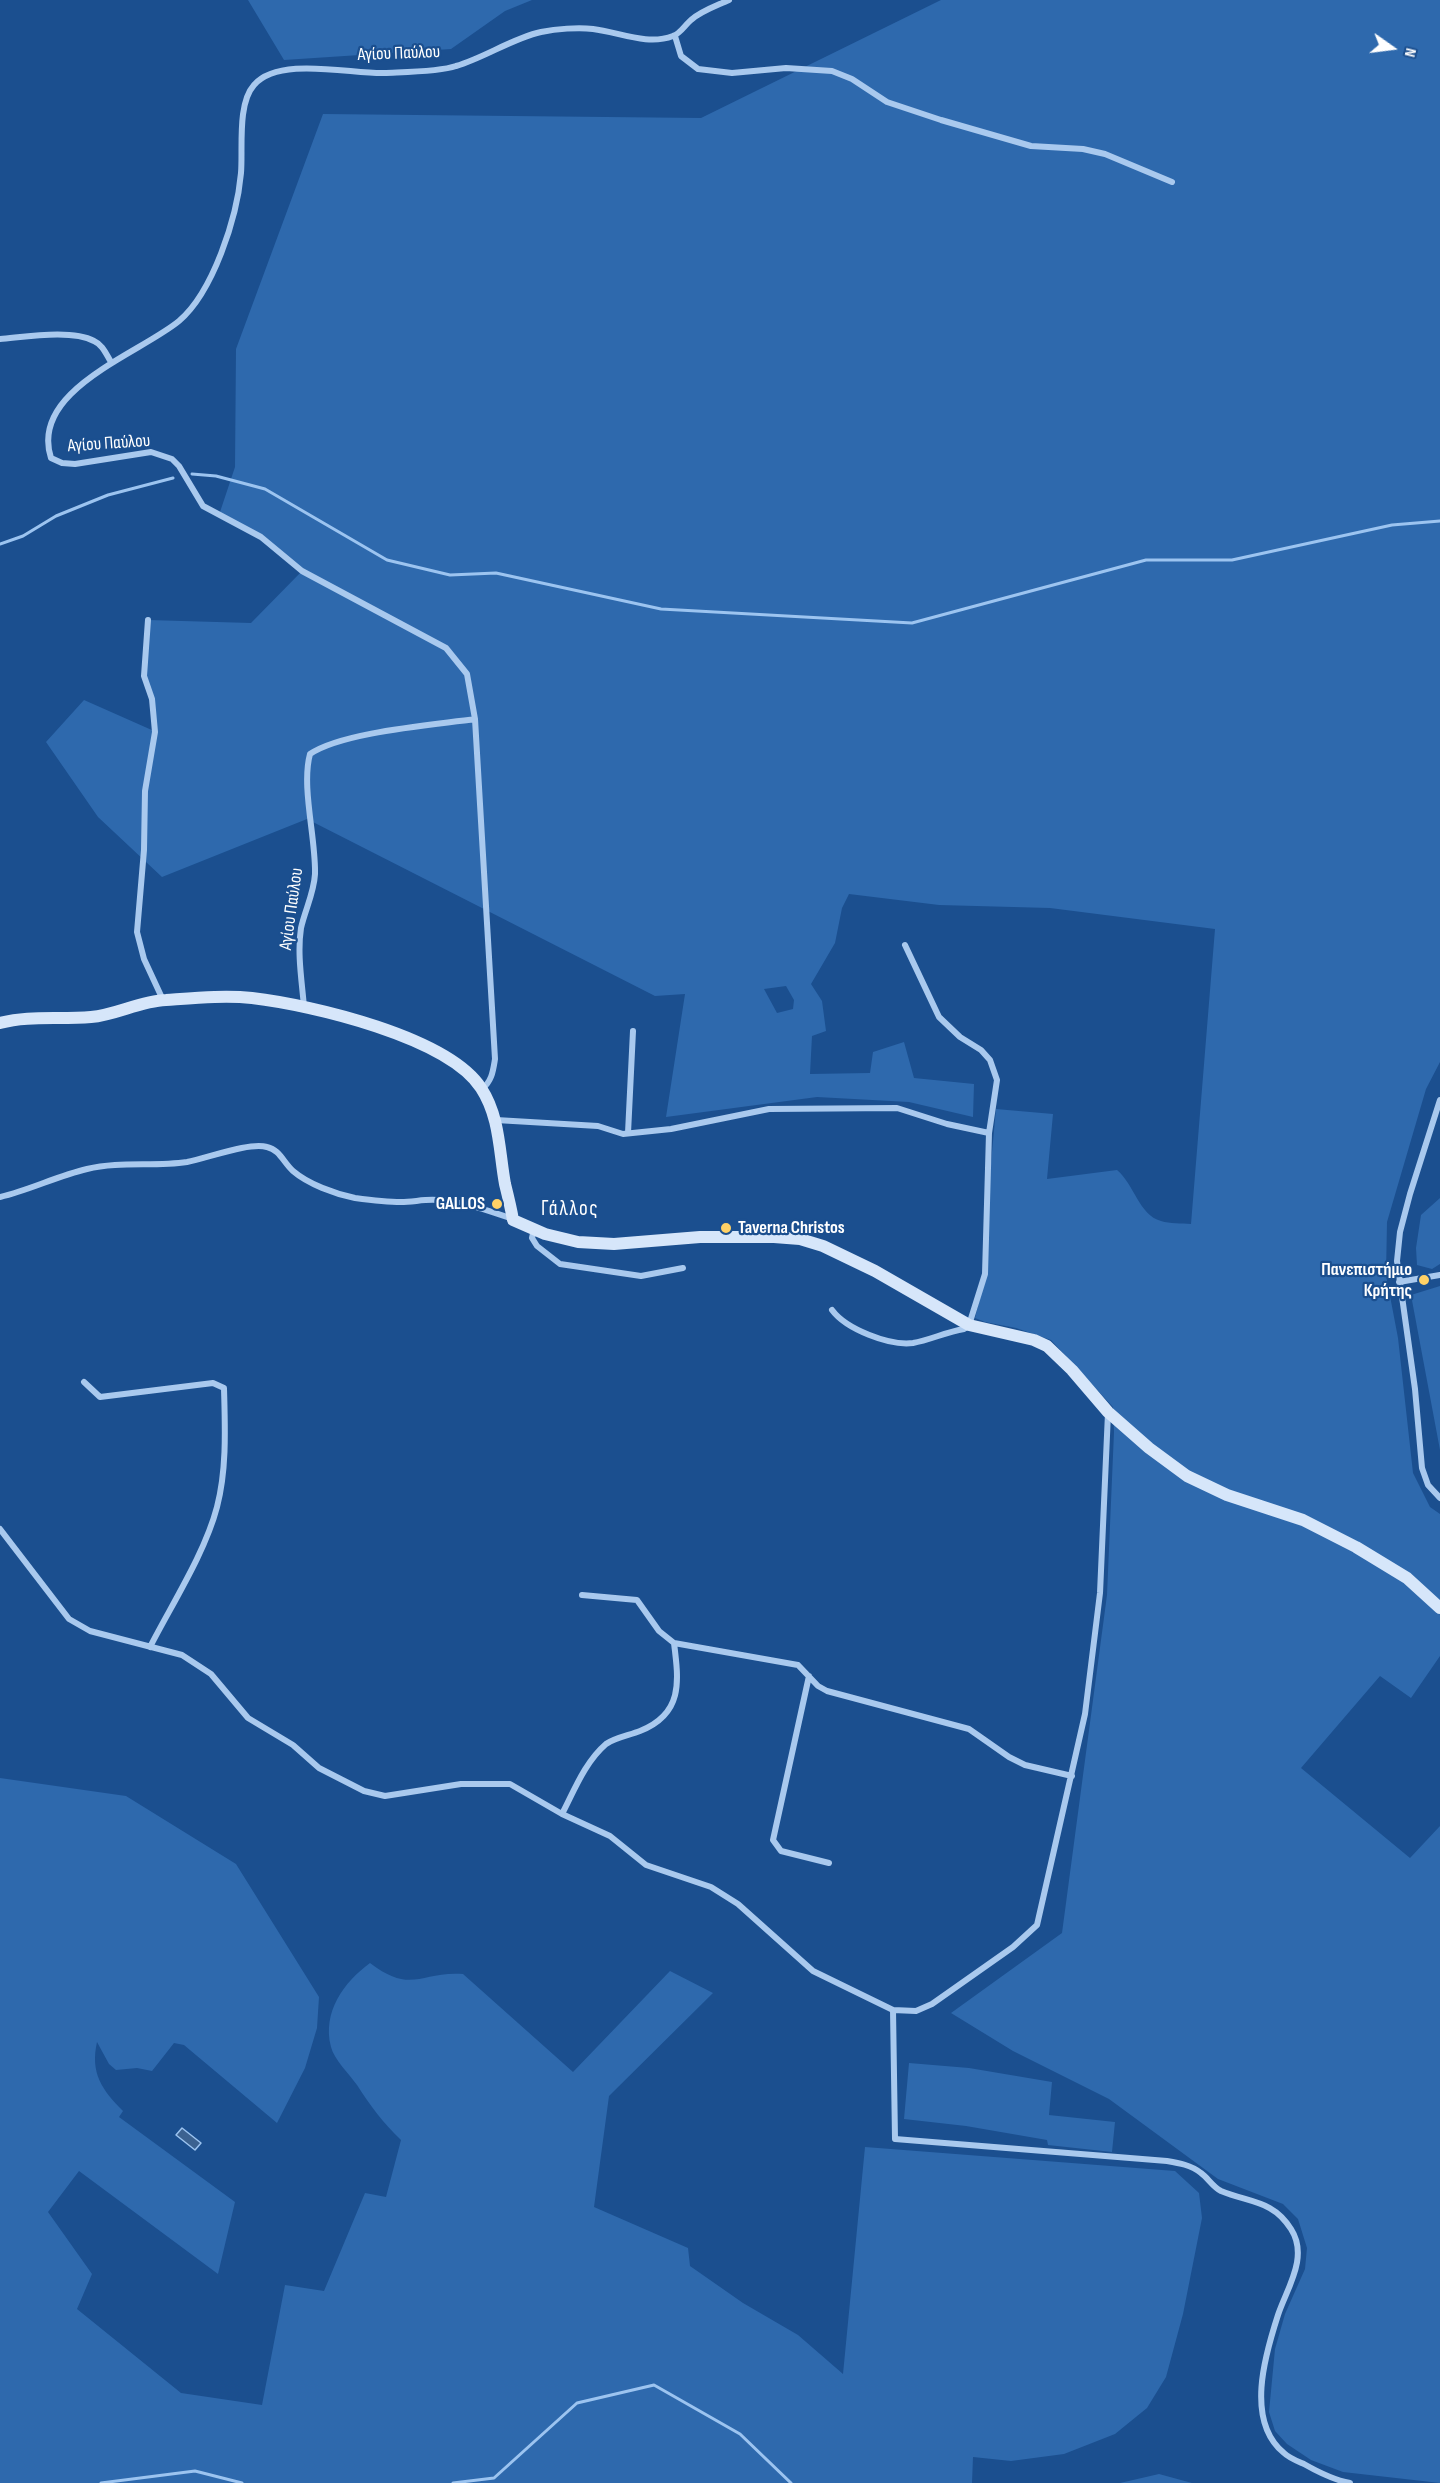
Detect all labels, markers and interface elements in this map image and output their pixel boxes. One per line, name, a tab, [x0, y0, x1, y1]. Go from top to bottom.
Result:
north arrow	[1362, 18, 1422, 78]
street label: Αγίου Παύλου	[357, 42, 441, 66]
text: N	[1400, 46, 1420, 59]
street label: Αγίου Παύλου	[67, 430, 151, 458]
street label: Αγίου Παύλου	[276, 867, 308, 951]
place label: GALLOS	[436, 1193, 485, 1215]
marker: GALLOS	[490, 1197, 504, 1211]
district label: Γάλλος	[541, 1197, 599, 1223]
place label: Taverna Christos	[738, 1217, 845, 1239]
marker: Taverna Christos	[719, 1221, 733, 1235]
place label: Πανεπιστήμιο Κρήτης	[1321, 1259, 1412, 1302]
marker: Πανεπιστήμιο Κρήτης	[1417, 1273, 1431, 1287]

